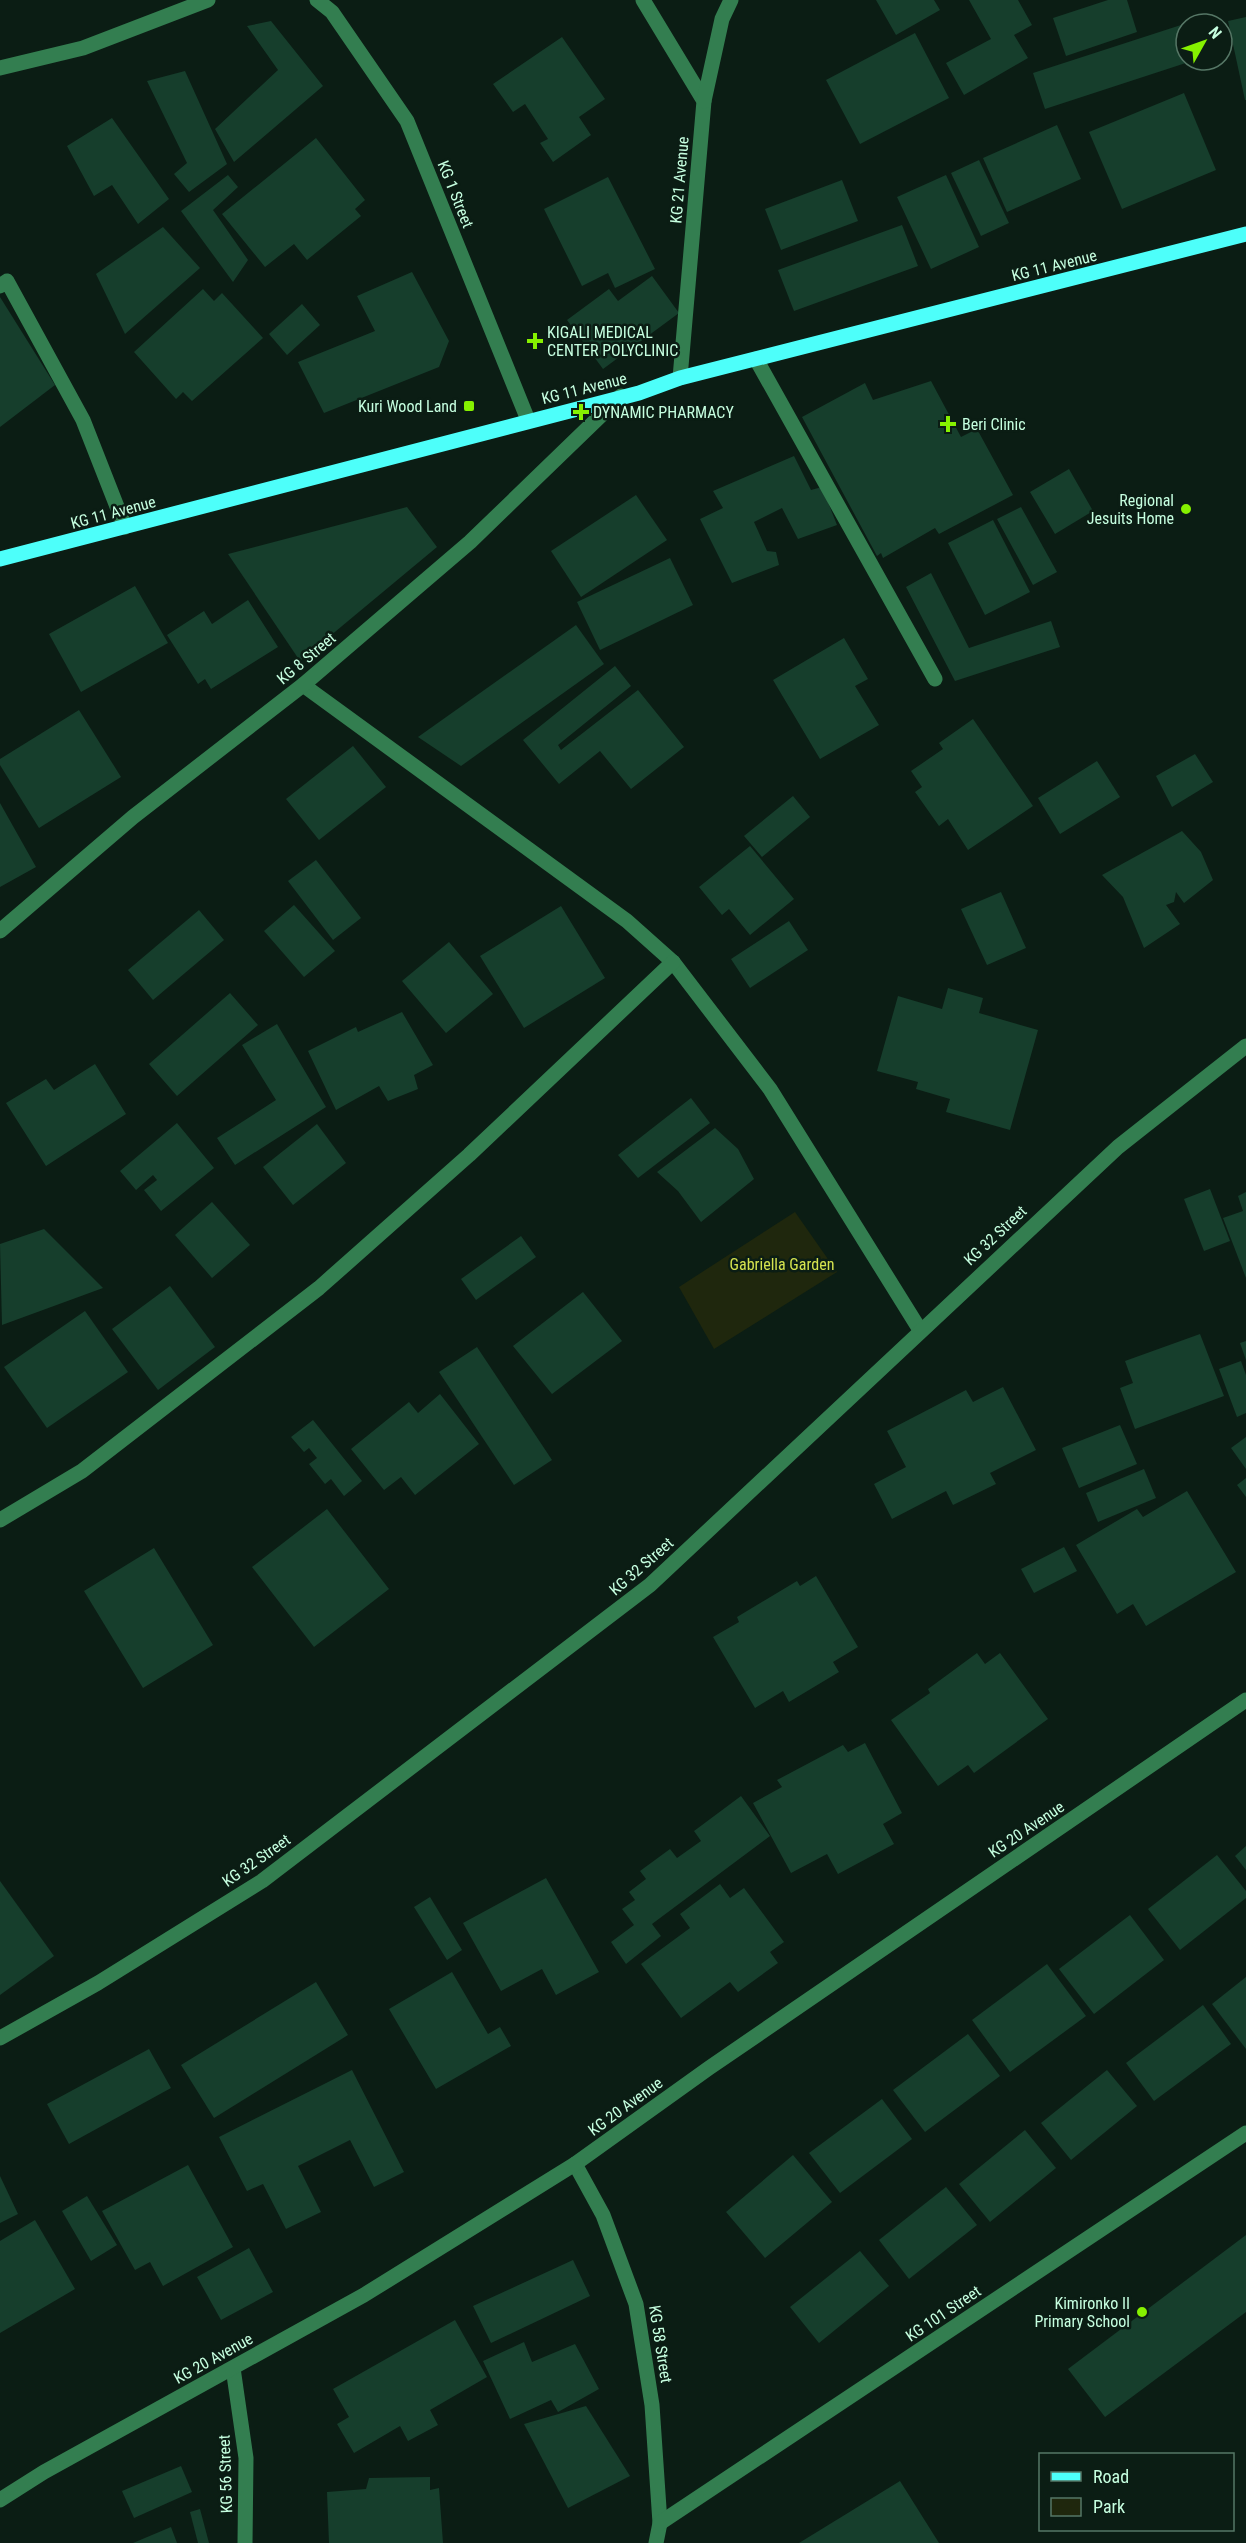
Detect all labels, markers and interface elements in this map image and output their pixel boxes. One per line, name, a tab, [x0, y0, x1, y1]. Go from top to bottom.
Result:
north arrow	[1174, 12, 1234, 72]
text: N	[1205, 23, 1226, 43]
street label: KG 21 Avenue	[666, 136, 693, 224]
street label: KG 1 Street	[433, 158, 478, 231]
street label: KG 11 Avenue	[1010, 246, 1099, 285]
place label: KIGALI MEDICAL CENTER POLYCLINIC	[547, 323, 678, 360]
marker: KIGALI MEDICAL CENTER POLYCLINIC	[528, 334, 542, 348]
street label: KG 11 Avenue	[540, 369, 629, 408]
place label: Kuri Wood Land	[358, 397, 457, 416]
marker: Kuri Wood Land	[462, 399, 476, 413]
place label: DYNAMIC PHARMACY	[593, 403, 734, 422]
marker: DYNAMIC PHARMACY	[574, 405, 588, 419]
marker: Beri Clinic	[939, 415, 957, 433]
place label: Beri Clinic	[962, 415, 1026, 434]
place label: Regional Jesuits Home	[1087, 491, 1174, 528]
street label: KG 11 Avenue	[69, 492, 158, 533]
marker: Regional Jesuits Home	[1179, 502, 1193, 516]
street label: KG 8 Street	[273, 628, 340, 688]
street label: KG 32 Street	[960, 1201, 1031, 1269]
park label: Gabriella Garden	[730, 1255, 834, 1274]
street label: KG 32 Street	[605, 1533, 677, 1599]
street label: KG 20 Avenue	[985, 1797, 1068, 1862]
street label: KG 32 Street	[219, 1830, 294, 1891]
street label: KG 20 Avenue	[584, 2073, 666, 2140]
street label: KG 101 Street	[902, 2281, 985, 2345]
place label: Kimironko II Primary School	[1034, 2294, 1130, 2331]
street label: KG 58 Street	[645, 2304, 676, 2385]
marker: Kimironko II Primary School	[1135, 2305, 1149, 2319]
street label: KG 20 Avenue	[171, 2329, 256, 2388]
street label: KG 56 Street	[215, 2434, 236, 2514]
legend	[1039, 2453, 1234, 2531]
text: Road	[1093, 2466, 1129, 2487]
text: Park	[1093, 2496, 1125, 2517]

